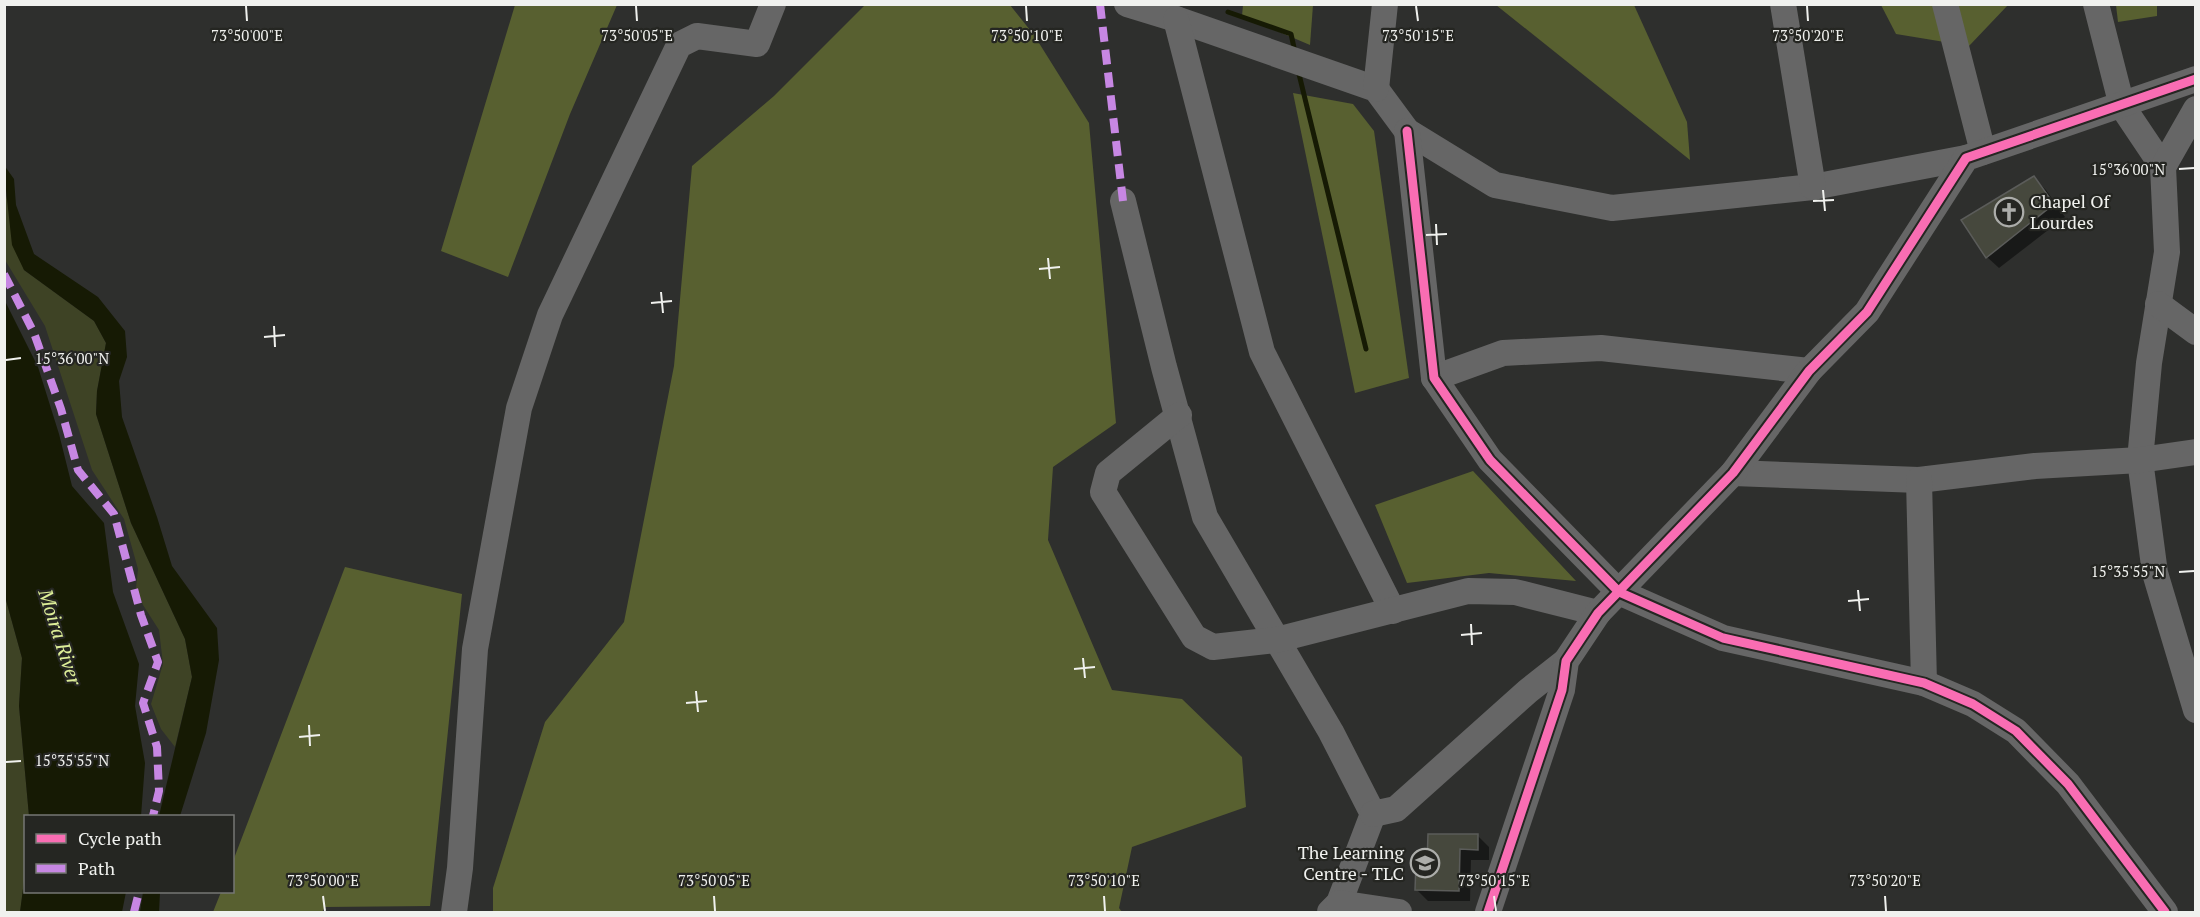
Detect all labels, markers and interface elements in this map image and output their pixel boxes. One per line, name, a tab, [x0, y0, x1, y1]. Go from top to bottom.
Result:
text: 73°50'00"E	[211, 25, 283, 45]
text: 73°50'05"E	[601, 25, 673, 45]
text: 73°50'10"E	[991, 25, 1063, 45]
text: 73°50'15"E	[1382, 25, 1454, 45]
text: 73°50'20"E	[1772, 25, 1844, 45]
text: 15°36'00"N	[2091, 159, 2165, 179]
place label: Chapel Of Lourdes	[2030, 189, 2112, 234]
church icon: Chapel Of Lourdes	[1993, 196, 2025, 228]
text: 15°36'00"N	[35, 348, 109, 368]
text: 15°35'55"N	[2091, 561, 2165, 581]
water label: Moira River	[32, 584, 89, 690]
text: 15°35'55"N	[35, 750, 109, 770]
legend	[24, 815, 234, 893]
text: Cycle path	[78, 826, 162, 850]
place label: The Learning Centre - TLC	[1298, 840, 1405, 885]
school or university icon: The Learning Centre - TLC	[1409, 847, 1441, 879]
text: Path	[78, 856, 115, 880]
text: 73°50'00"E	[287, 870, 359, 890]
text: 73°50'05"E	[678, 870, 750, 890]
text: 73°50'10"E	[1068, 870, 1140, 890]
text: 73°50'15"E	[1458, 870, 1530, 890]
text: 73°50'20"E	[1849, 870, 1921, 890]

